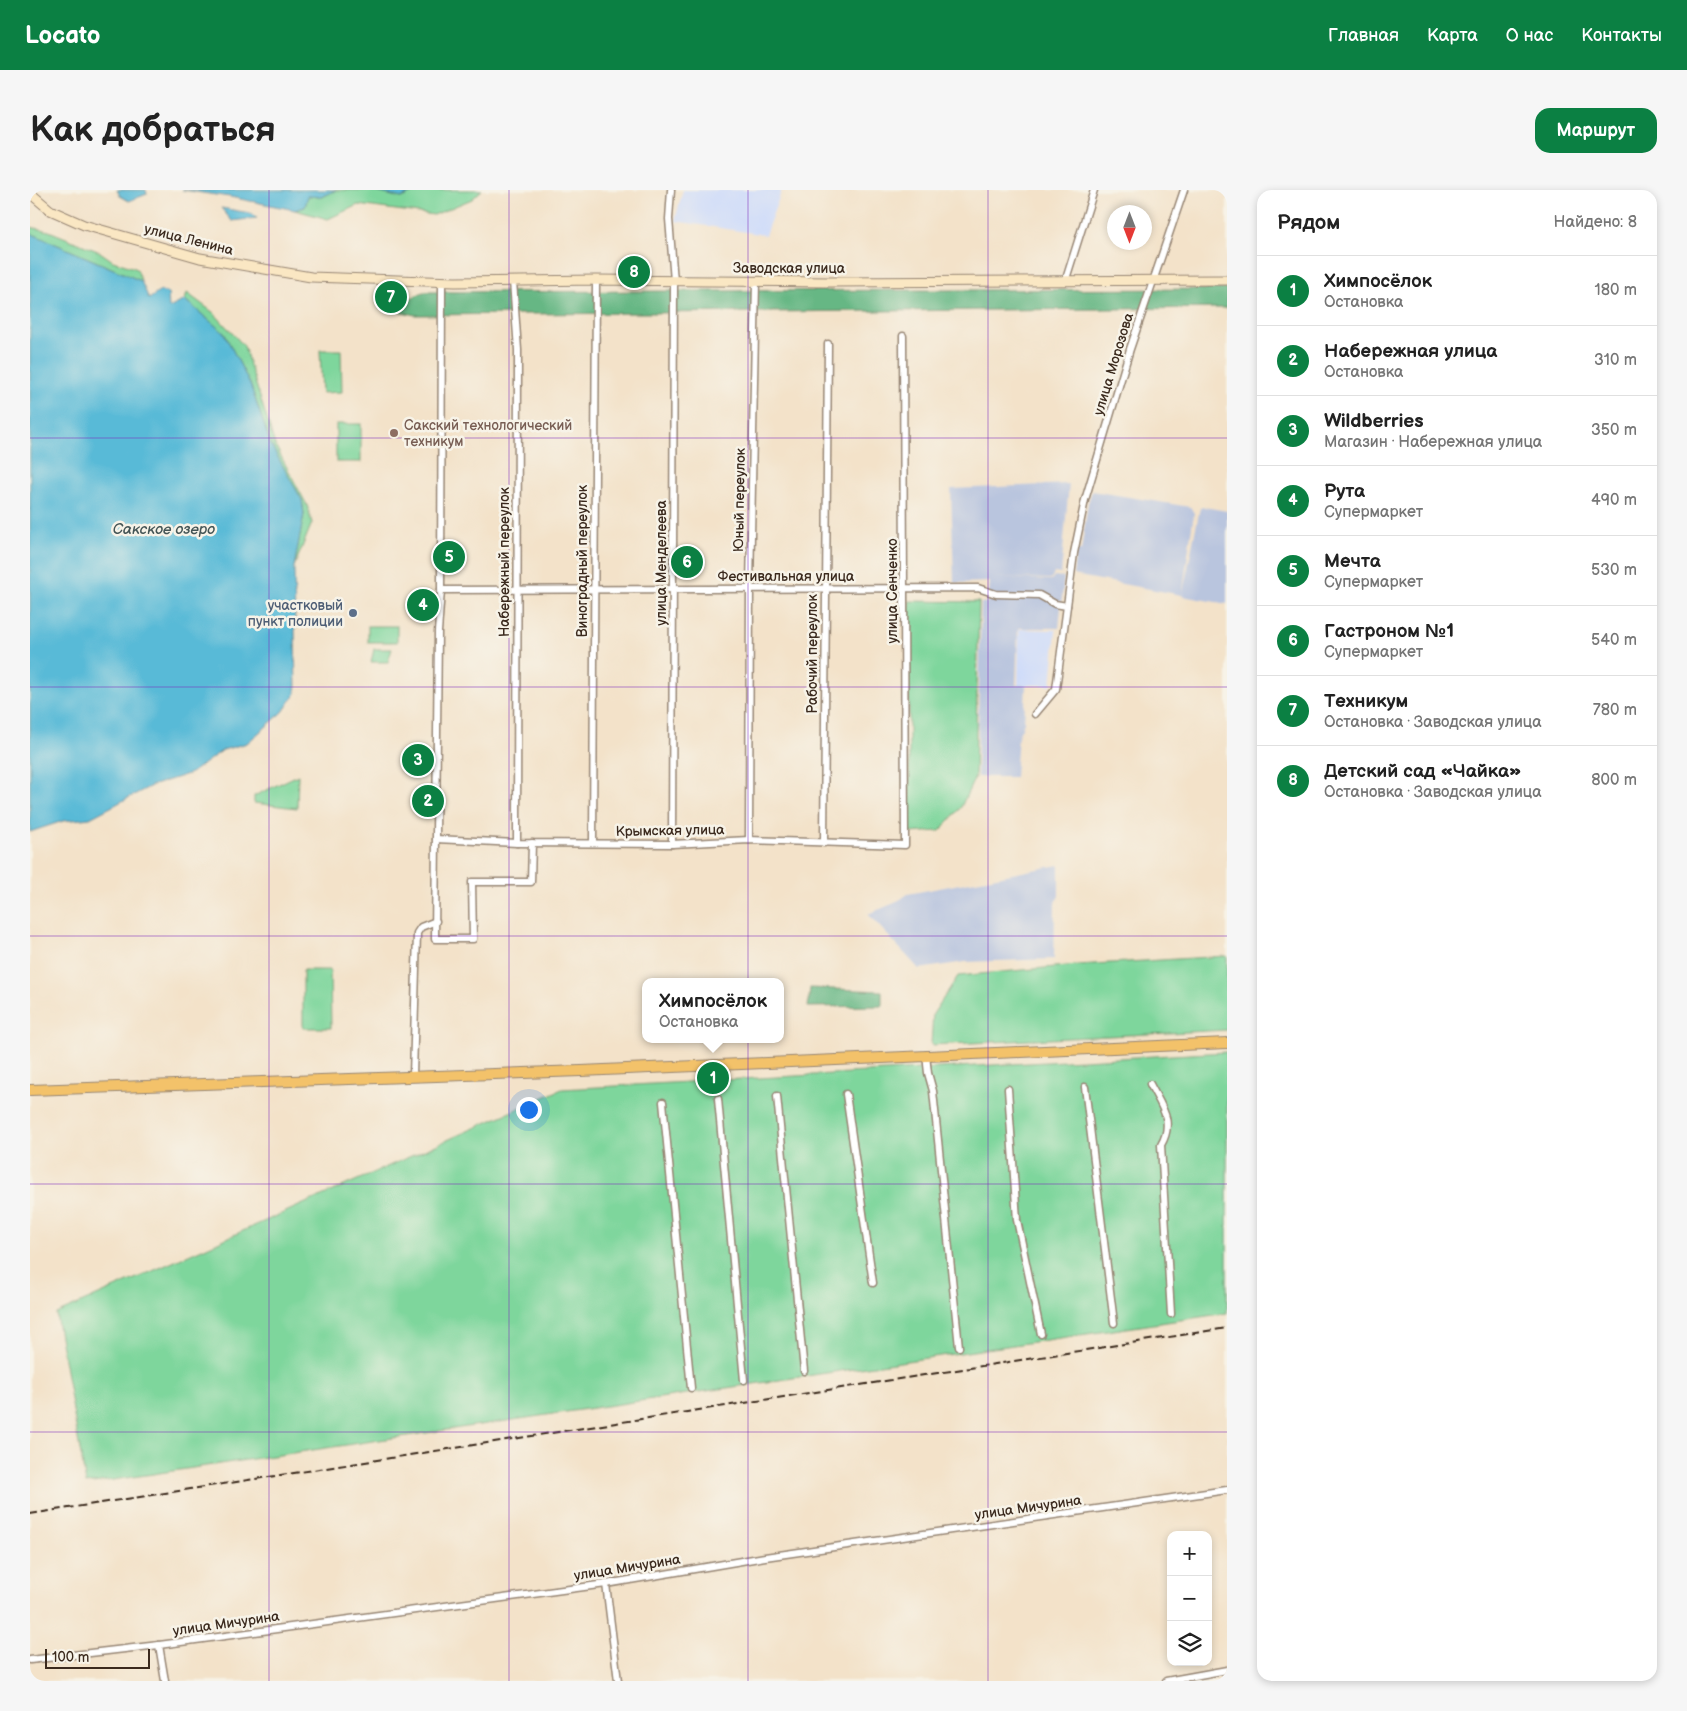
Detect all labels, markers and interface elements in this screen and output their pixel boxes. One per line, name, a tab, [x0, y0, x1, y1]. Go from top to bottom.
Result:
text: Locato	[25, 21, 100, 50]
text: Главная	[1328, 25, 1399, 46]
text: Карта	[1427, 25, 1478, 46]
text: О нас	[1506, 25, 1553, 46]
text: Контакты	[1581, 25, 1662, 46]
button: Маршрут	[1535, 108, 1657, 153]
text: Как добраться	[30, 109, 276, 152]
north arrow	[1107, 205, 1152, 250]
text: Рядом	[1277, 210, 1340, 235]
text: Найдено: 8	[1554, 213, 1637, 232]
street label: улица Ленина	[143, 220, 236, 259]
pin: 8	[618, 253, 650, 291]
street label: Заводская улица	[733, 260, 846, 277]
text: Химпосёлок	[1324, 270, 1432, 293]
pin: 7	[375, 278, 407, 316]
text: 1	[1290, 281, 1296, 300]
text: 180 m	[1595, 281, 1637, 300]
text: Остановка	[1324, 293, 1403, 312]
street label: улица Морозова	[1090, 310, 1137, 417]
text: Набережная улица	[1324, 340, 1497, 363]
text: 2	[1288, 351, 1298, 370]
text: 310 m	[1594, 351, 1637, 370]
text: Остановка	[1324, 363, 1403, 382]
text: Wildberries	[1324, 410, 1424, 433]
place label: Сакский технологический техникум	[404, 417, 572, 450]
text: 3	[1288, 421, 1298, 440]
text: 350 m	[1591, 421, 1637, 440]
marker: Сакский технологический техникум	[388, 427, 400, 439]
text: Магазин · Набережная улица	[1324, 433, 1542, 452]
street label: Юный переулок	[730, 447, 749, 552]
text: Рута	[1324, 480, 1365, 503]
street label: Виноградный переулок	[574, 484, 591, 637]
street label: Набережный переулок	[496, 486, 513, 637]
text: 4	[1288, 491, 1298, 510]
text: 490 m	[1591, 491, 1637, 510]
street label: улица Менделеева	[653, 500, 670, 626]
text: Супермаркет	[1324, 503, 1423, 522]
water label: Сакское озеро	[113, 520, 215, 539]
pin: 5	[433, 538, 465, 576]
street label: улица Сенченко	[884, 538, 901, 644]
pin: 6	[671, 543, 703, 581]
text: Мечта	[1324, 550, 1381, 573]
text: 5	[1288, 561, 1298, 580]
text: 530 m	[1591, 561, 1637, 580]
street label: Фестивальная улица	[718, 568, 855, 585]
text: Супермаркет	[1324, 573, 1423, 592]
pin: 4	[407, 586, 439, 624]
street label: Рабочий переулок	[804, 594, 821, 714]
place label: участковый пункт полиции	[248, 597, 343, 630]
marker: участковый пункт полиции	[347, 607, 359, 619]
text: Гастроном №1	[1324, 620, 1454, 643]
text: 6	[1288, 631, 1298, 650]
text: 540 m	[1591, 631, 1637, 650]
text: Супермаркет	[1324, 643, 1423, 662]
text: Техникум	[1324, 690, 1408, 713]
text: 7	[1289, 701, 1297, 720]
text: 780 m	[1593, 701, 1637, 720]
text: Остановка · Заводская улица	[1324, 713, 1542, 732]
pin: 3	[402, 741, 434, 779]
text: Детский сад «Чайка»	[1324, 760, 1521, 783]
text: 8	[1288, 771, 1298, 790]
text: 800 m	[1591, 771, 1637, 790]
pin: 2	[412, 782, 444, 820]
text: Остановка · Заводская улица	[1324, 783, 1542, 802]
street label: Крымская улица	[615, 821, 725, 840]
popup	[642, 978, 784, 1043]
text: Химпосёлок	[659, 990, 767, 1013]
text: Остановка	[659, 1013, 738, 1032]
pin: 1	[697, 1059, 729, 1097]
your location	[516, 1097, 542, 1123]
street label: улица Мичурина	[974, 1491, 1083, 1523]
map controls	[1167, 1531, 1212, 1666]
button: +	[1167, 1531, 1212, 1576]
street label: улица Мичурина	[573, 1551, 682, 1584]
button: −	[1167, 1576, 1212, 1621]
street label: улица Мичурина	[172, 1607, 281, 1639]
button: layers	[1167, 1621, 1212, 1666]
scale bar	[45, 1646, 150, 1669]
text: 100 m	[52, 1649, 89, 1666]

